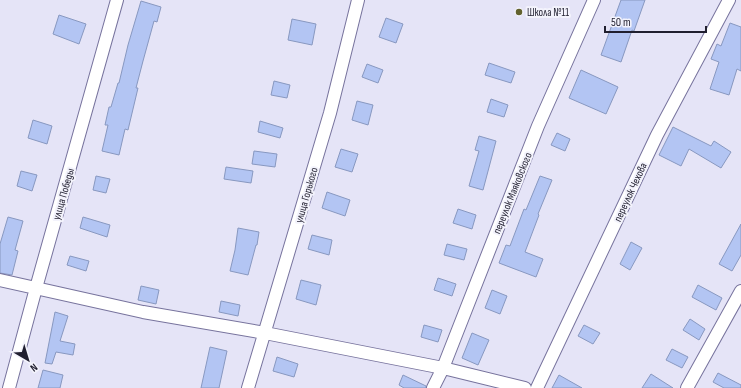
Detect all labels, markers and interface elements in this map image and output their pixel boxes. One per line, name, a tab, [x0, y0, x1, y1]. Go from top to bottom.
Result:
place label: Школа №11	[527, 6, 569, 19]
marker: Школа №11	[514, 7, 524, 17]
scale bar	[605, 8, 706, 34]
text: 50 m	[611, 15, 631, 30]
street label: переулок Маяковского	[490, 150, 535, 236]
street label: переулок Чехова	[611, 161, 650, 224]
street label: улица Горького	[292, 165, 321, 224]
street label: улица Победы	[50, 167, 77, 221]
north arrow	[8, 340, 48, 380]
text: N	[27, 361, 40, 374]

